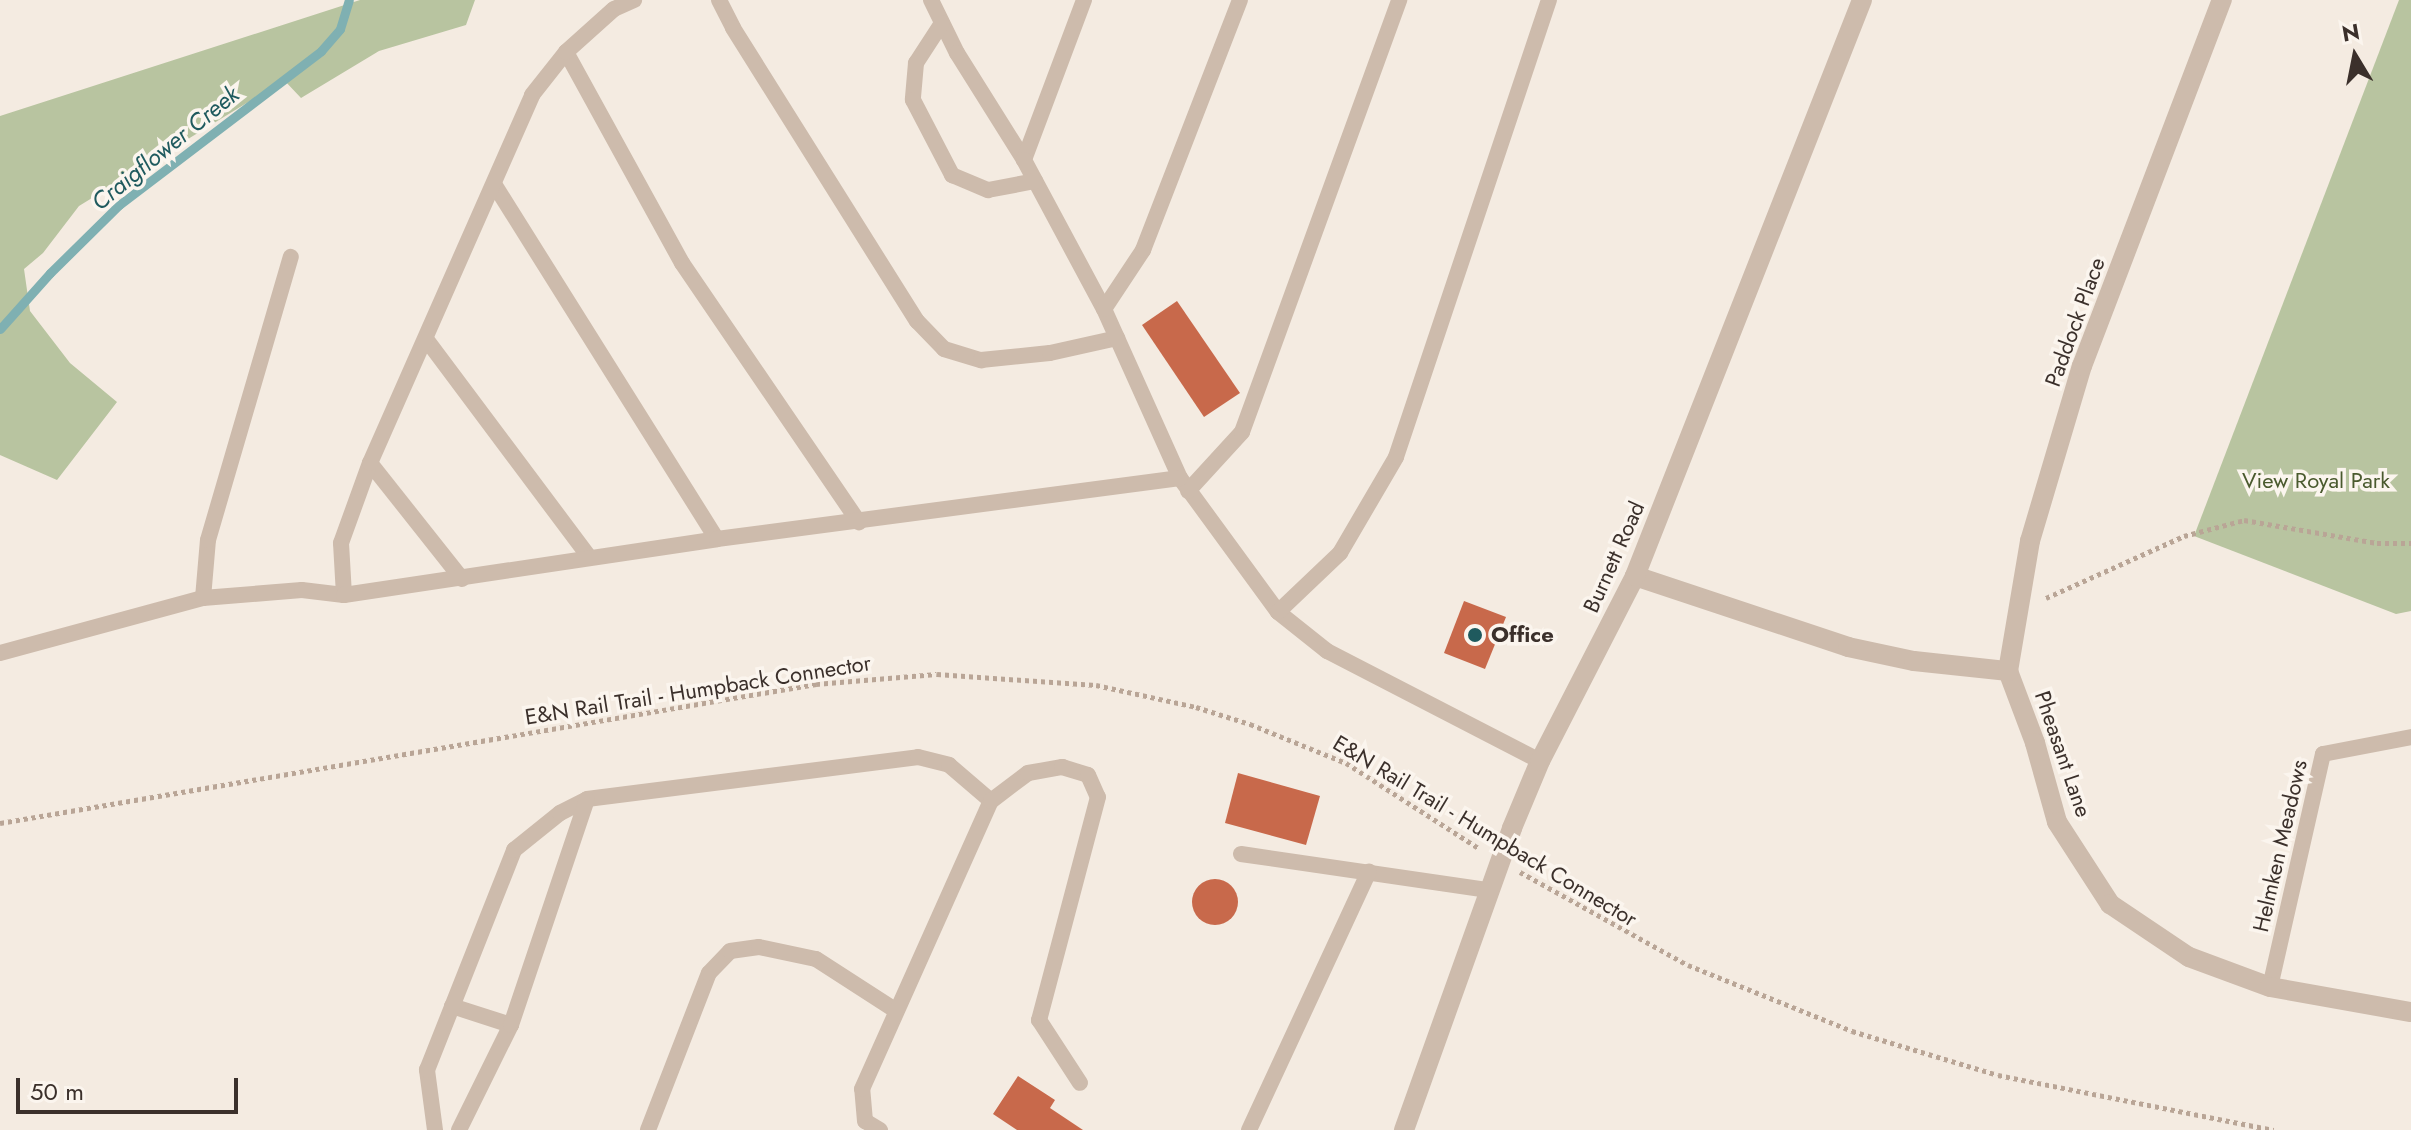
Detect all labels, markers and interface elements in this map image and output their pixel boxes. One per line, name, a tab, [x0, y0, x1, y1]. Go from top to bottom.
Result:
text: N	[2339, 15, 2362, 50]
north arrow	[2315, 16, 2395, 96]
water label: Craigflower Creek	[85, 80, 245, 216]
street label: Paddock Place	[2039, 254, 2111, 390]
park label: View Royal Park	[2242, 468, 2390, 494]
street label: Burnett Road	[1578, 497, 1650, 617]
place label: Office	[1491, 622, 1554, 648]
marker: Office	[1466, 626, 1484, 644]
street label: E&N Rail Trail - Humpback Connector	[523, 650, 873, 730]
street label: Pheasant Lane	[2029, 687, 2097, 821]
street label: E&N Rail Trail - Humpback Connector	[1328, 730, 1642, 932]
street label: Helmken Meadows	[2247, 757, 2313, 935]
scale bar	[20, 1062, 242, 1112]
text: 50 m	[30, 1074, 84, 1109]

